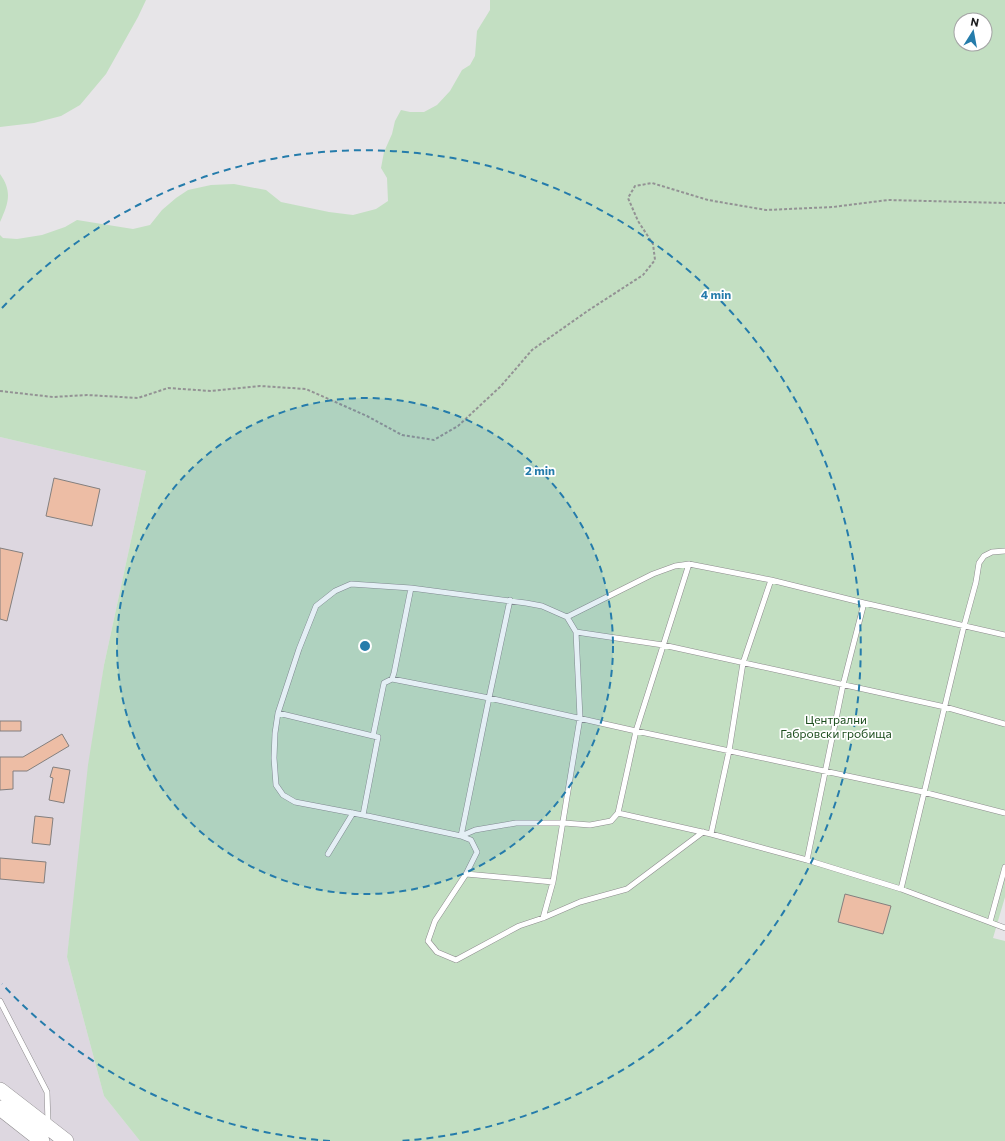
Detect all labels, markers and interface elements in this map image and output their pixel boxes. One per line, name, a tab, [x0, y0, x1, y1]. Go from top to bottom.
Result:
north arrow	[953, 12, 993, 52]
text: N	[970, 15, 980, 29]
text: 4 min	[701, 287, 731, 301]
text: 2 min	[525, 463, 555, 477]
centre of rings	[358, 639, 372, 653]
park label: Централни Габровски гробища	[780, 712, 892, 740]

